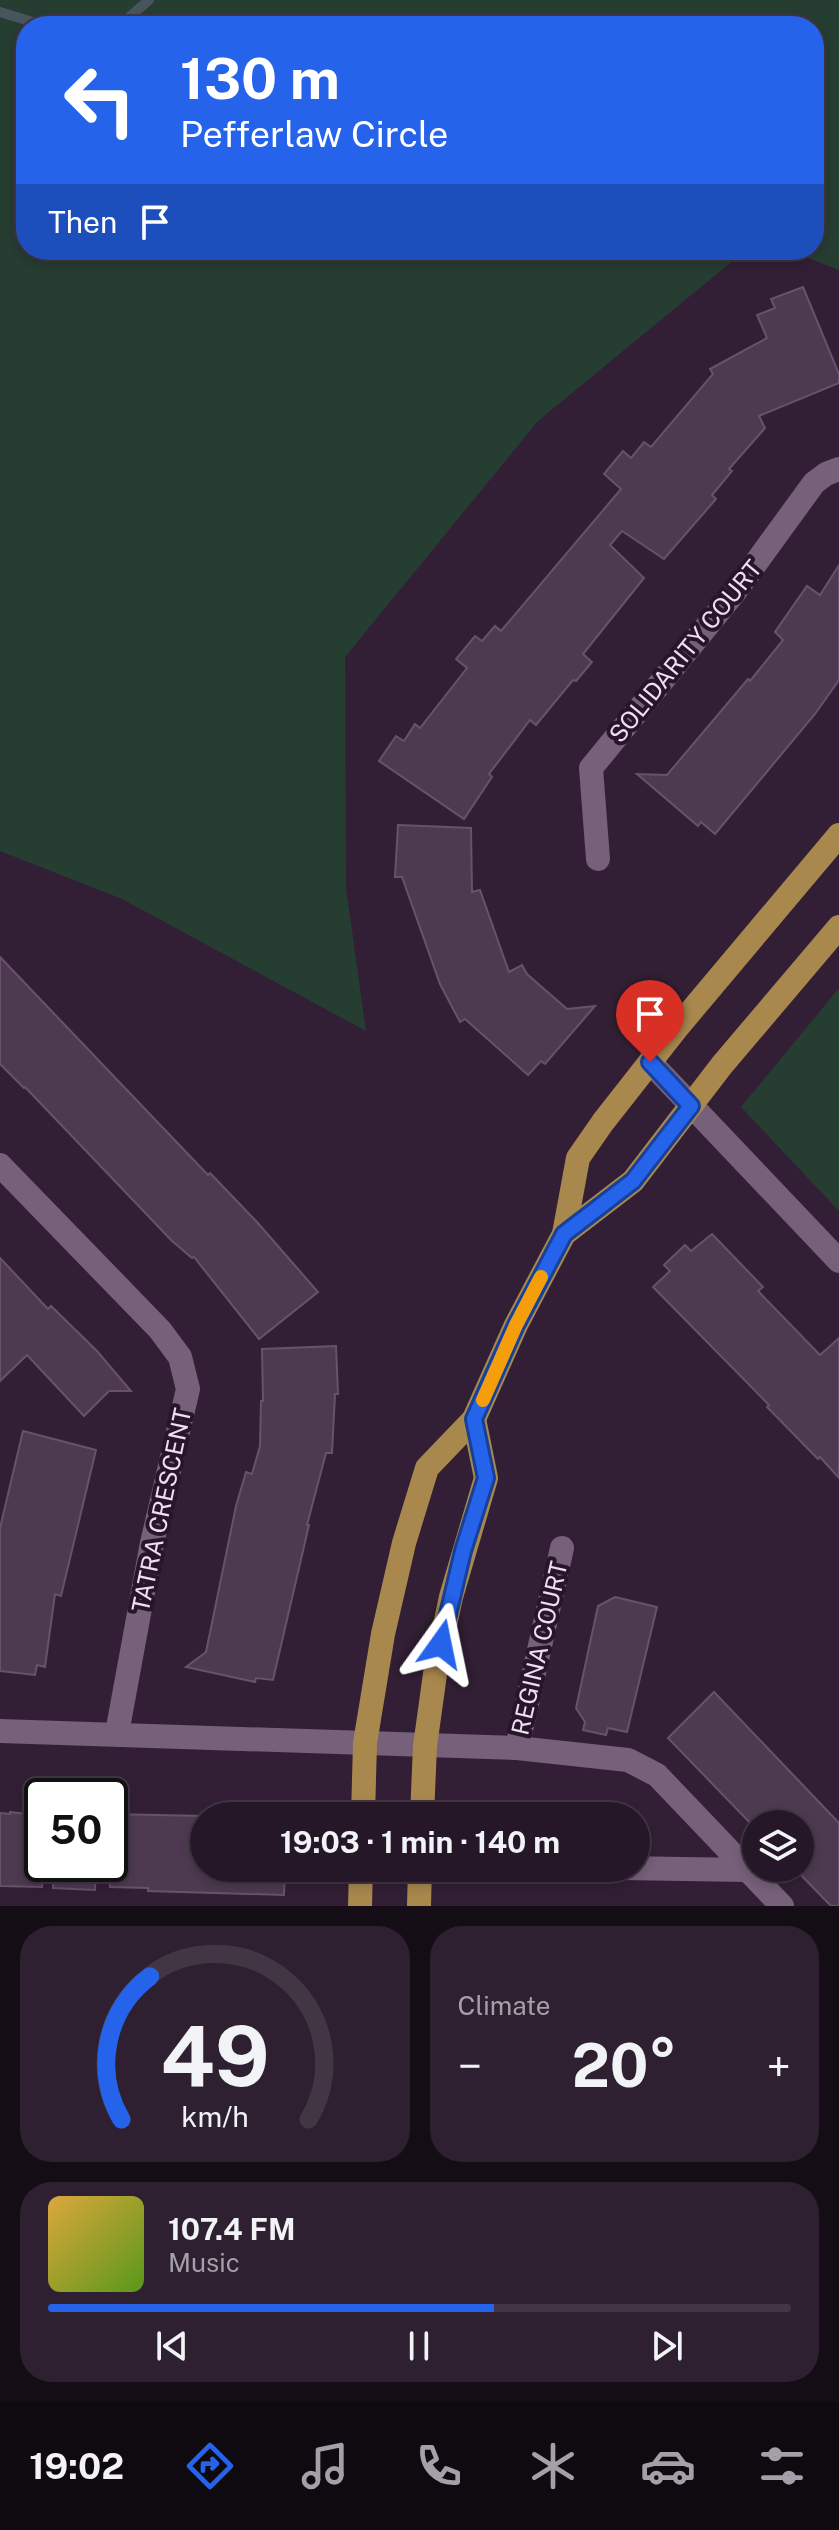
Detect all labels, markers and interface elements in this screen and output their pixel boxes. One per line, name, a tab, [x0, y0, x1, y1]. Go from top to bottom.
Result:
text: 130 m	[180, 46, 340, 112]
icon: left	[48, 48, 152, 152]
text: Pefferlaw Circle	[180, 113, 448, 155]
icon: arrive	[133, 200, 177, 244]
text: Then	[48, 204, 117, 240]
street label: SOLIDARITY COURT	[603, 554, 767, 748]
pin	[616, 980, 684, 1062]
icon: arrive	[628, 992, 672, 1036]
street label: TATRA CRESCENT	[126, 1405, 196, 1615]
street label: REGINA COURT	[505, 1558, 573, 1738]
position arrow	[399, 1602, 483, 1686]
speed limit sign: 50	[24, 1778, 128, 1882]
map controls	[742, 1810, 814, 1882]
button: layers	[742, 1810, 814, 1882]
text: 19:03 · 1 min · 140 m	[280, 1824, 560, 1860]
text: Climate	[458, 1990, 551, 2021]
text: 49	[160, 2007, 269, 2105]
text: 20°	[572, 2030, 677, 2101]
text: −	[458, 2040, 482, 2092]
text: +	[767, 2040, 791, 2092]
text: km/h	[181, 2100, 248, 2133]
text: 107.4 FM	[168, 2211, 295, 2247]
text: Music	[168, 2247, 240, 2278]
icon: previous	[150, 2324, 194, 2368]
icon: pause	[397, 2324, 441, 2368]
icon: next	[645, 2324, 689, 2368]
icon: directions	[182, 2438, 238, 2494]
icon: music	[297, 2438, 353, 2494]
icon: phone	[411, 2438, 467, 2494]
icon: climate	[525, 2438, 581, 2494]
icon: car	[640, 2438, 696, 2494]
icon: filters	[754, 2438, 810, 2494]
text: 19:02	[29, 2445, 124, 2487]

